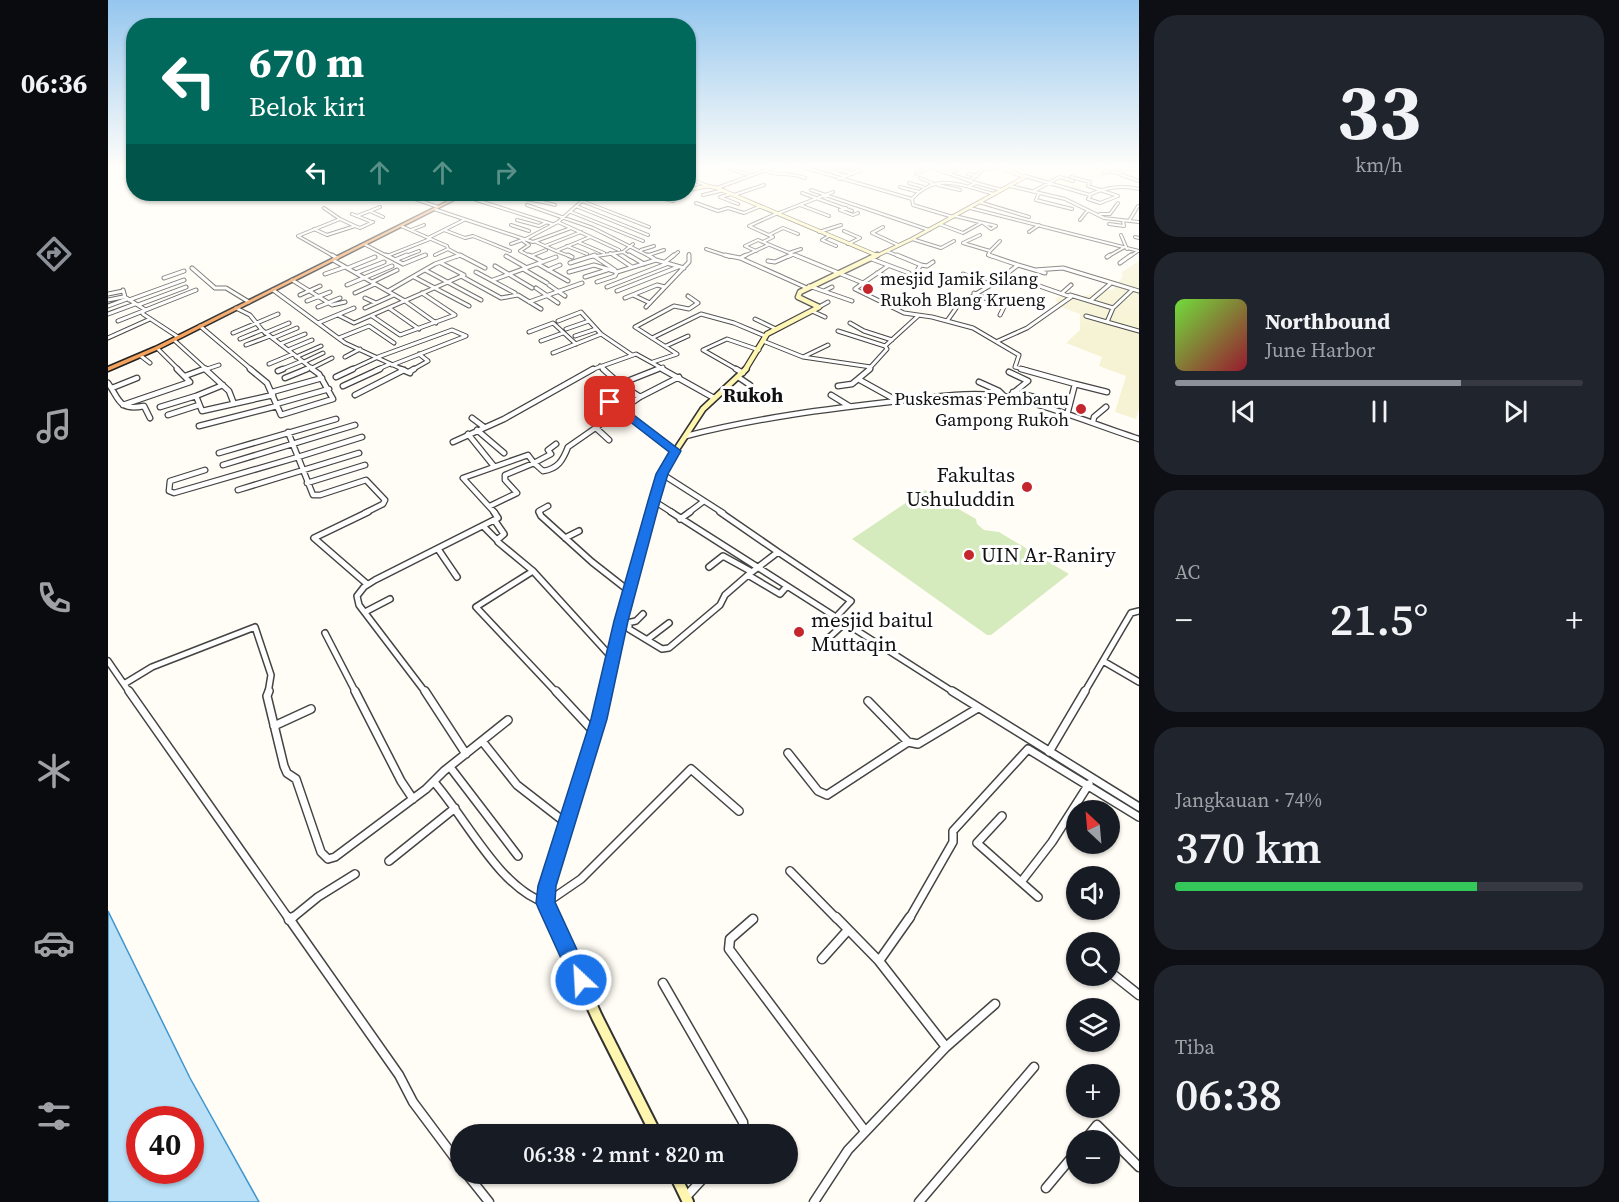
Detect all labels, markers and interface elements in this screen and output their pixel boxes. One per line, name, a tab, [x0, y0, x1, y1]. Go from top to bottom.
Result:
text: 670 m	[249, 33, 364, 91]
icon: left	[150, 42, 228, 120]
text: 33	[1337, 58, 1421, 165]
text: 06:36	[21, 65, 87, 102]
text: Belok kiri	[249, 88, 365, 125]
text: km/h	[1355, 151, 1403, 179]
icon: left	[300, 156, 333, 189]
icon: ahead	[363, 156, 396, 189]
icon: ahead	[426, 156, 459, 189]
icon: right	[489, 156, 522, 189]
icon: directions	[33, 233, 75, 275]
place label: mesjid Jamik Silang Rukoh Blang Krueng	[880, 266, 1045, 312]
marker: mesjid Jamik Silang Rukoh Blang Krueng	[861, 282, 875, 296]
text: Northbound	[1265, 306, 1390, 336]
text: June Harbor	[1265, 336, 1375, 364]
pin	[584, 376, 635, 427]
district label: Rukoh	[723, 381, 783, 409]
icon: arrive	[593, 385, 626, 418]
place label: Puskesmas Pembantu Gampong Rukoh	[894, 386, 1069, 432]
icon: previous	[1227, 395, 1260, 428]
icon: pause	[1363, 395, 1396, 428]
icon: next	[1499, 395, 1532, 428]
marker: Puskesmas Pembantu Gampong Rukoh	[1074, 402, 1088, 416]
icon: music	[33, 405, 75, 447]
place label: Fakultas Ushuluddin	[906, 460, 1015, 513]
marker: Fakultas Ushuluddin	[1020, 480, 1034, 494]
place label: UIN Ar-Raniry	[981, 540, 1116, 569]
marker: UIN Ar-Raniry	[962, 548, 976, 562]
text: AC	[1175, 558, 1200, 586]
icon: phone	[33, 577, 75, 619]
text: 21.5°	[1330, 588, 1428, 650]
text: −	[1175, 597, 1193, 642]
text: +	[1566, 597, 1583, 642]
place label: mesjid baitul Muttaqin	[811, 605, 933, 658]
marker: mesjid baitul Muttaqin	[792, 625, 806, 639]
icon: climate	[33, 750, 75, 792]
text: Jangkauan · 74%	[1175, 786, 1322, 814]
north arrow	[1066, 800, 1120, 854]
map controls	[1066, 800, 1120, 1184]
text: 370 km	[1175, 816, 1322, 878]
button: sound	[1066, 866, 1120, 920]
icon: car	[33, 922, 75, 964]
button: search	[1066, 932, 1120, 986]
position arrow	[549, 948, 613, 1012]
button: layers	[1066, 998, 1120, 1052]
text: Tiba	[1175, 1033, 1215, 1061]
text: 06:38	[1175, 1063, 1282, 1125]
button: +	[1066, 1064, 1120, 1118]
icon: filters	[33, 1095, 75, 1137]
speed limit sign: 40	[126, 1106, 204, 1184]
button: −	[1066, 1130, 1120, 1184]
text: 06:38 · 2 mnt · 820 m	[523, 1139, 725, 1169]

